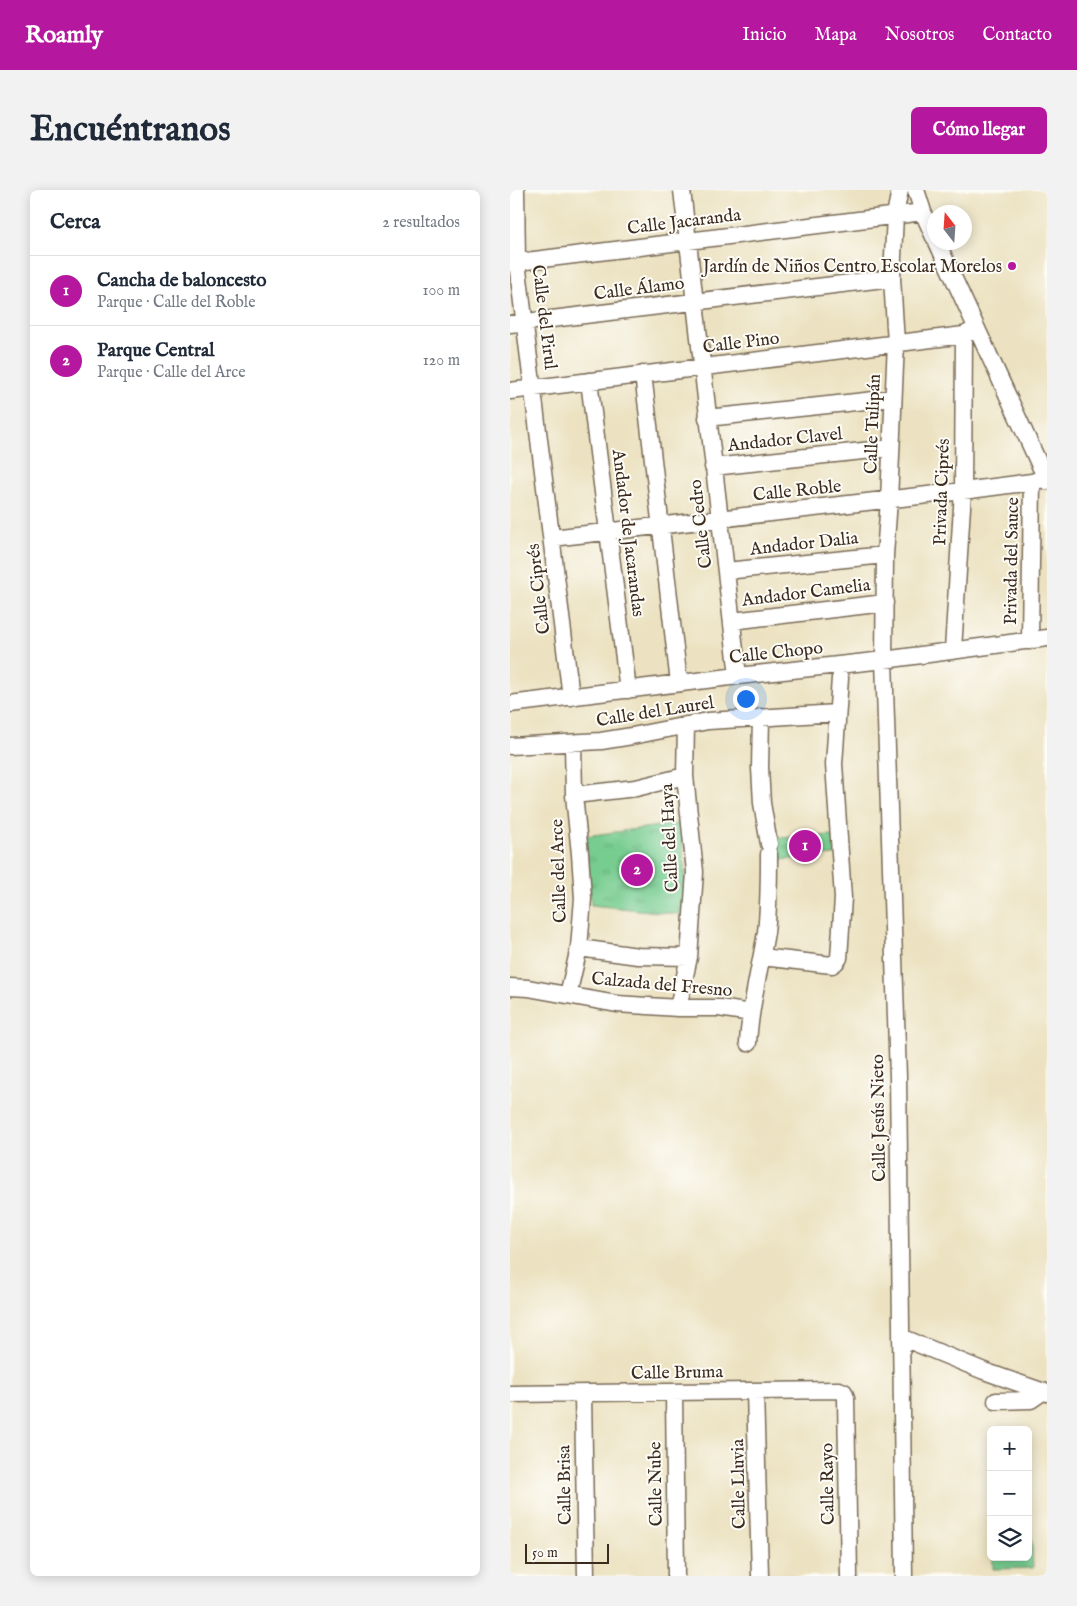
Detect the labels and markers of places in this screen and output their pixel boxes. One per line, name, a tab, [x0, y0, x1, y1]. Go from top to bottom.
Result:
place label: Jardín de Niños Centro Escolar Morelos	[701, 256, 1002, 279]
marker: Jardín de Niños Centro Escolar Morelos	[1006, 260, 1018, 272]
pin: 1	[789, 827, 821, 865]
pin: 2	[621, 851, 653, 889]

